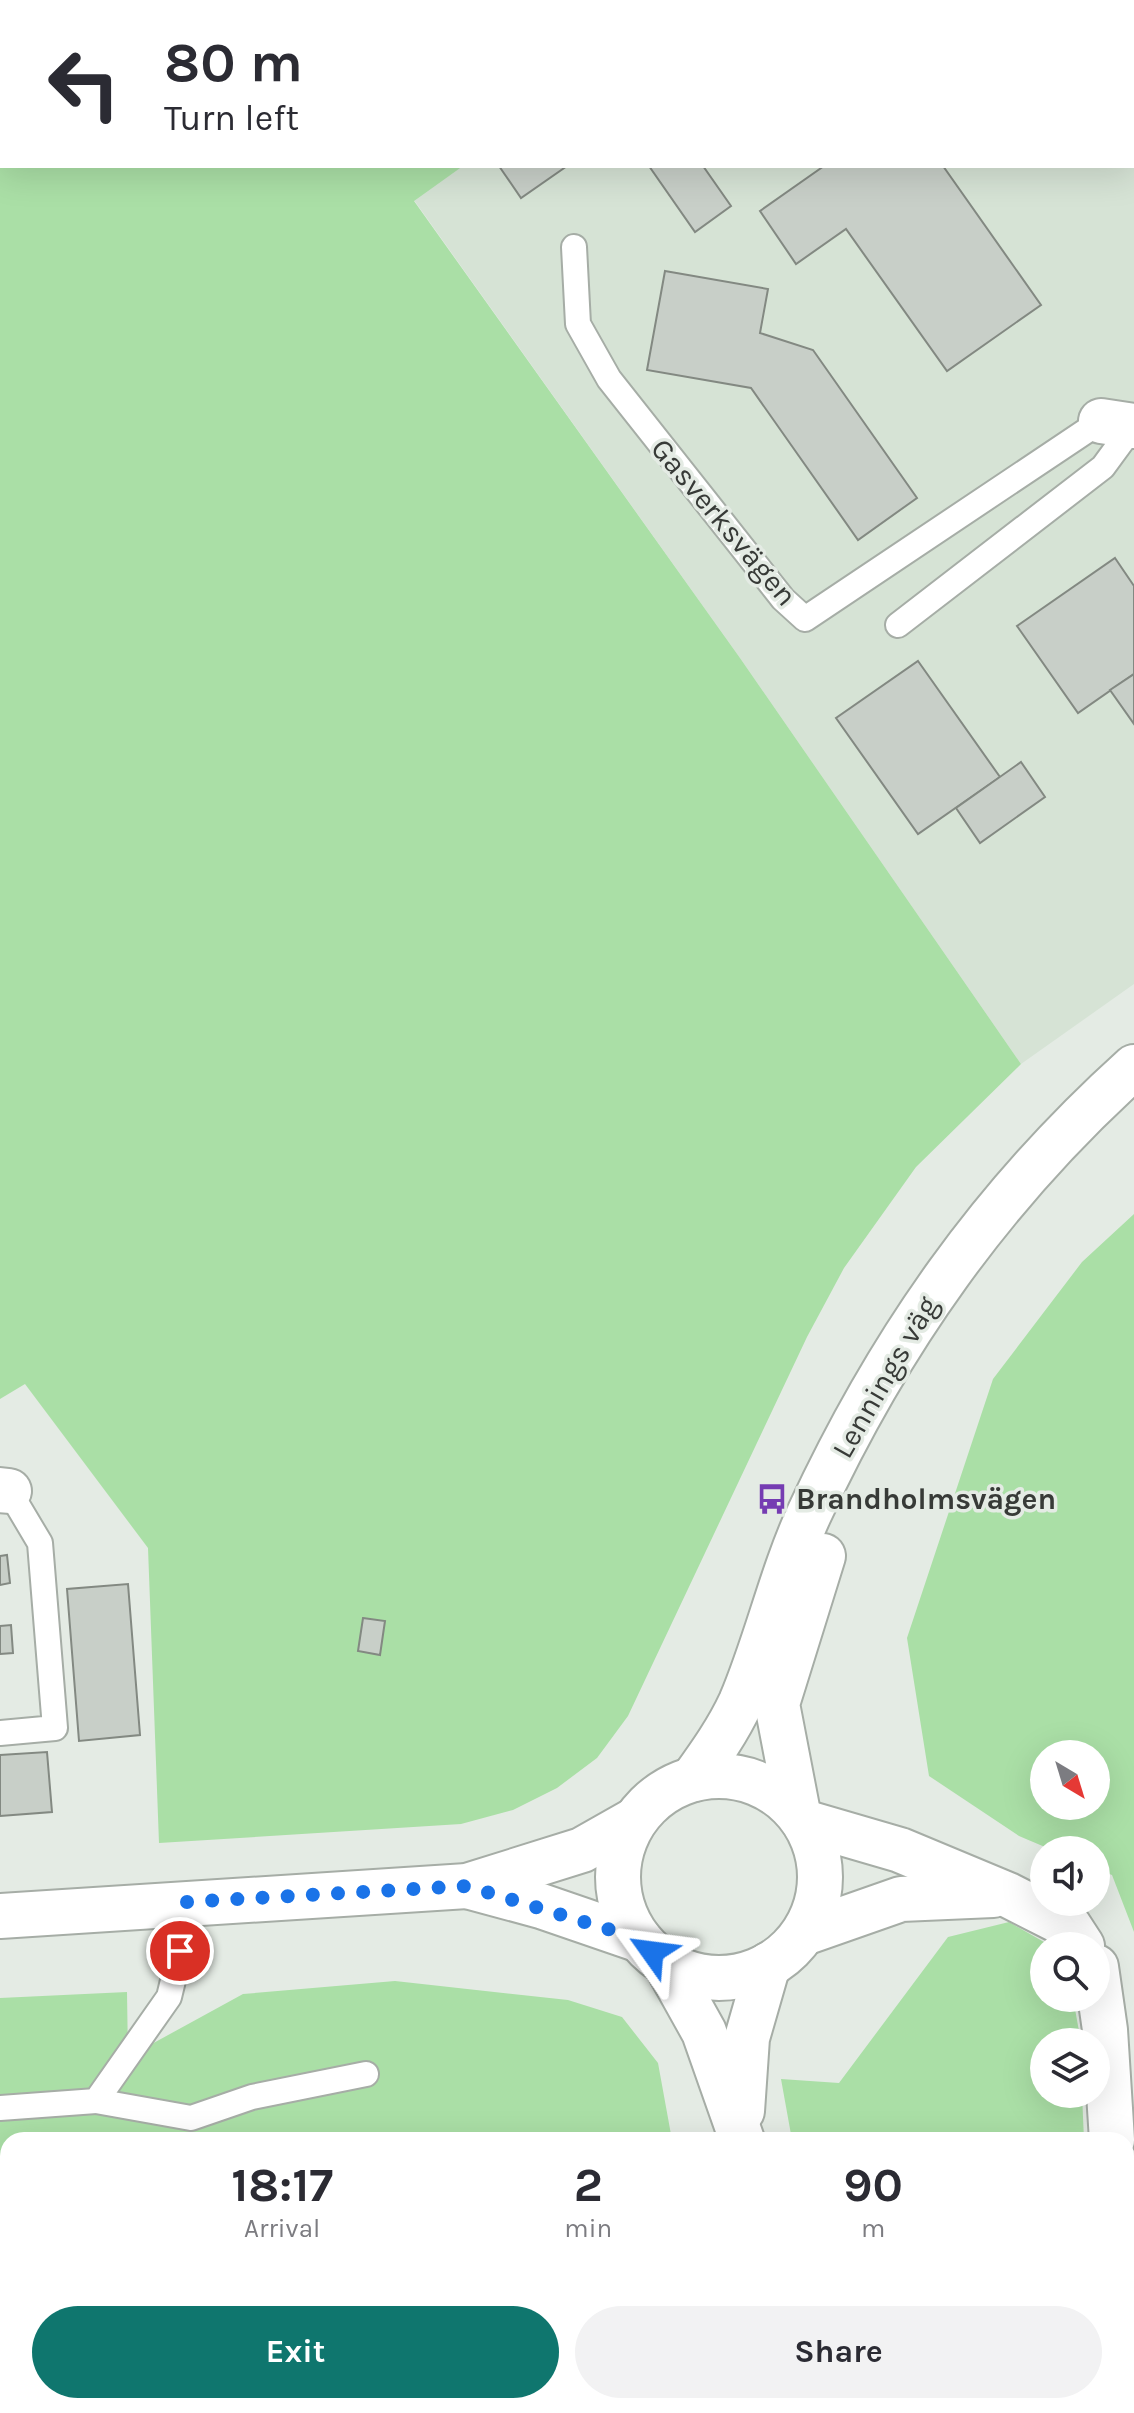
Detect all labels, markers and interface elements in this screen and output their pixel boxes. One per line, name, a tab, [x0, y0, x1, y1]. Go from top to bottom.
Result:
text: 80 m	[164, 30, 303, 95]
icon: left	[32, 32, 136, 136]
text: Turn left	[164, 97, 299, 139]
street label: Gasverksvägen	[643, 431, 805, 613]
street label: Lennings väg	[824, 1290, 946, 1464]
place label: Brandholmsvägen	[796, 1481, 1056, 1517]
bus stop icon: Brandholmsvägen	[755, 1482, 789, 1516]
north arrow	[1030, 1740, 1110, 1820]
map controls	[1030, 1740, 1110, 2108]
button: sound	[1030, 1836, 1110, 1916]
position arrow	[610, 1910, 694, 1994]
pin	[146, 1917, 214, 1985]
icon: arrive	[158, 1929, 202, 1973]
button: search	[1030, 1932, 1110, 2012]
button: layers	[1030, 2028, 1110, 2108]
text: 18:17	[231, 2157, 333, 2213]
text: 2	[574, 2157, 603, 2213]
text: 90	[843, 2157, 903, 2213]
text: Arrival	[244, 2213, 320, 2244]
text: min	[564, 2213, 612, 2244]
text: m	[861, 2213, 885, 2244]
button: Exit	[32, 2306, 559, 2398]
button: Share	[575, 2306, 1102, 2398]

